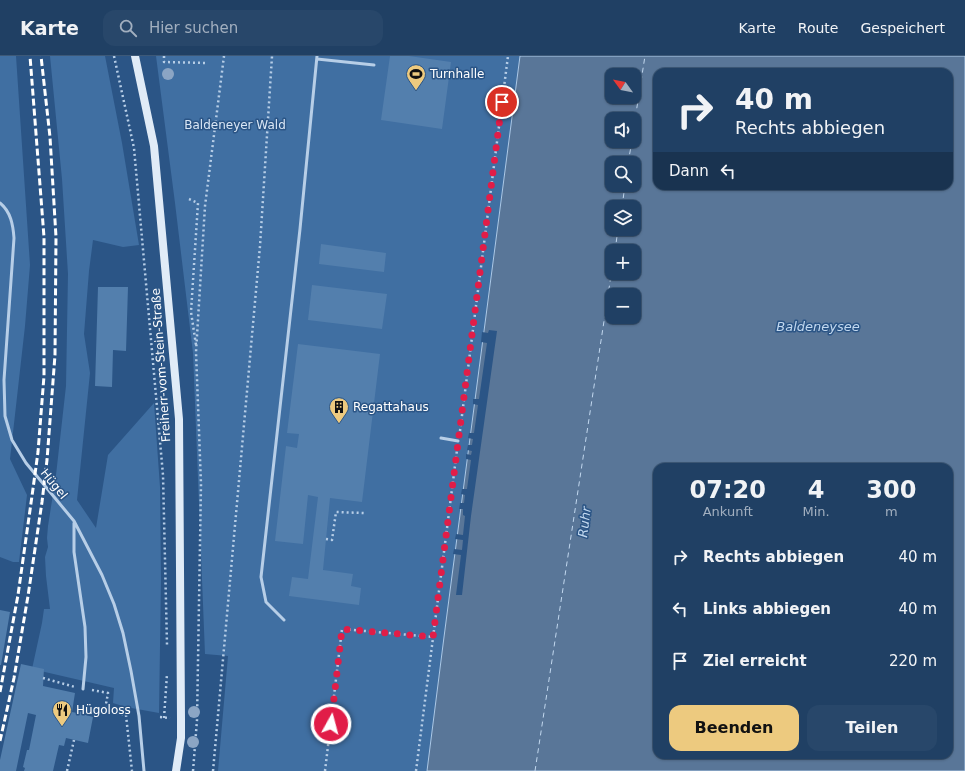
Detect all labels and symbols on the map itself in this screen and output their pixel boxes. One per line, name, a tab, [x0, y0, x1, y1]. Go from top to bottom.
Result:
sports icon: Turnhalle	[405, 63, 427, 91]
place label: Turnhalle	[429, 67, 484, 81]
north arrow	[605, 68, 641, 104]
pin	[485, 85, 519, 119]
park label: Baldeneyer Wald	[184, 118, 286, 132]
street label: Freiherr-vom-Stein-Straße	[149, 288, 173, 442]
water label: Baldeneysee	[776, 319, 860, 334]
building icon: Regattahaus	[328, 396, 350, 424]
place label: Regattahaus	[353, 400, 429, 414]
street label: Hügel	[38, 466, 70, 502]
water label: Ruhr	[575, 504, 594, 538]
restaurant icon: Hügoloss	[51, 699, 73, 727]
place label: Hügoloss	[76, 703, 131, 717]
position arrow	[310, 703, 352, 745]

